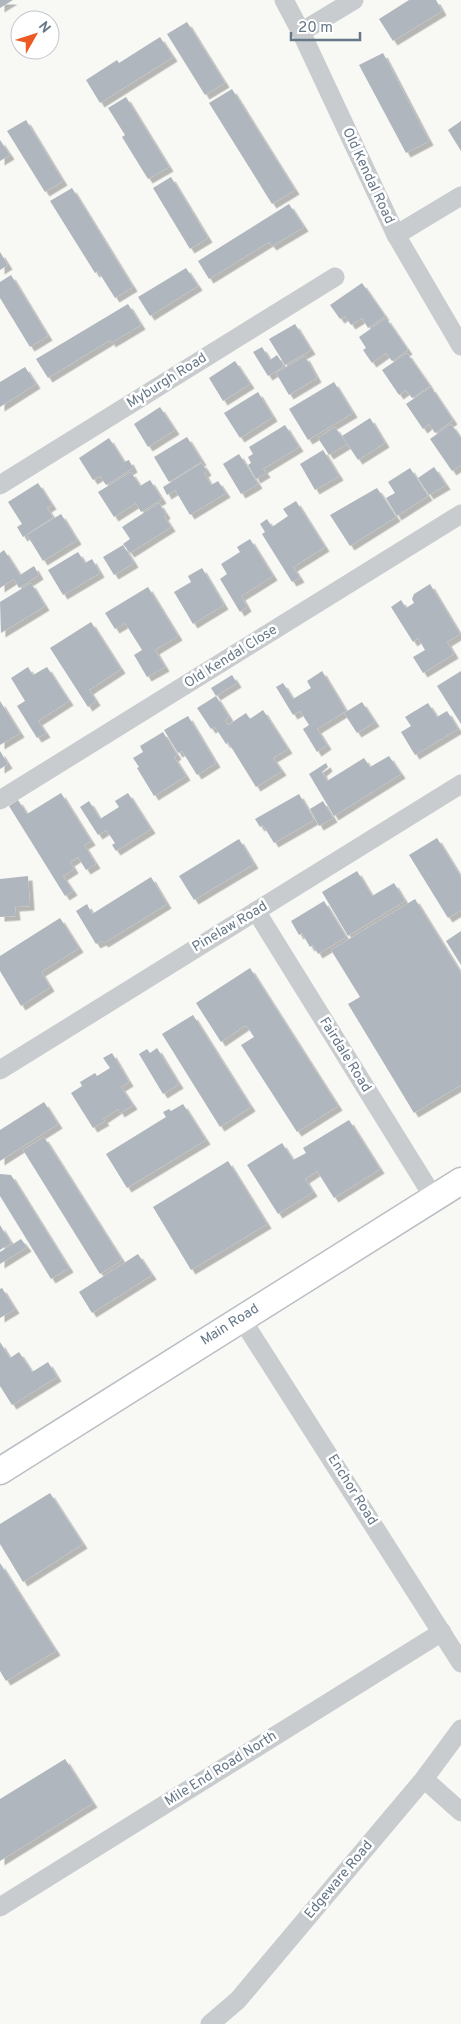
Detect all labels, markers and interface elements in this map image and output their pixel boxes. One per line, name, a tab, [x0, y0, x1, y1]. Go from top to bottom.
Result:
north arrow	[10, 10, 60, 60]
scale bar	[291, 10, 360, 42]
text: N	[34, 19, 54, 37]
text: 20 m	[298, 19, 333, 38]
street label: Old Kendal Road	[338, 125, 398, 227]
street label: Myburgh Road	[124, 350, 210, 412]
street label: Old Kendal Close	[181, 622, 281, 692]
street label: Pinelaw Road	[189, 898, 271, 956]
street label: Fairdale Road	[315, 1014, 375, 1096]
street label: Main Road	[198, 1300, 262, 1350]
street label: Enchor Road	[323, 1451, 381, 1529]
street label: Mile End Road North	[162, 1728, 280, 1810]
street label: Edgeware Road	[301, 1837, 377, 1923]

